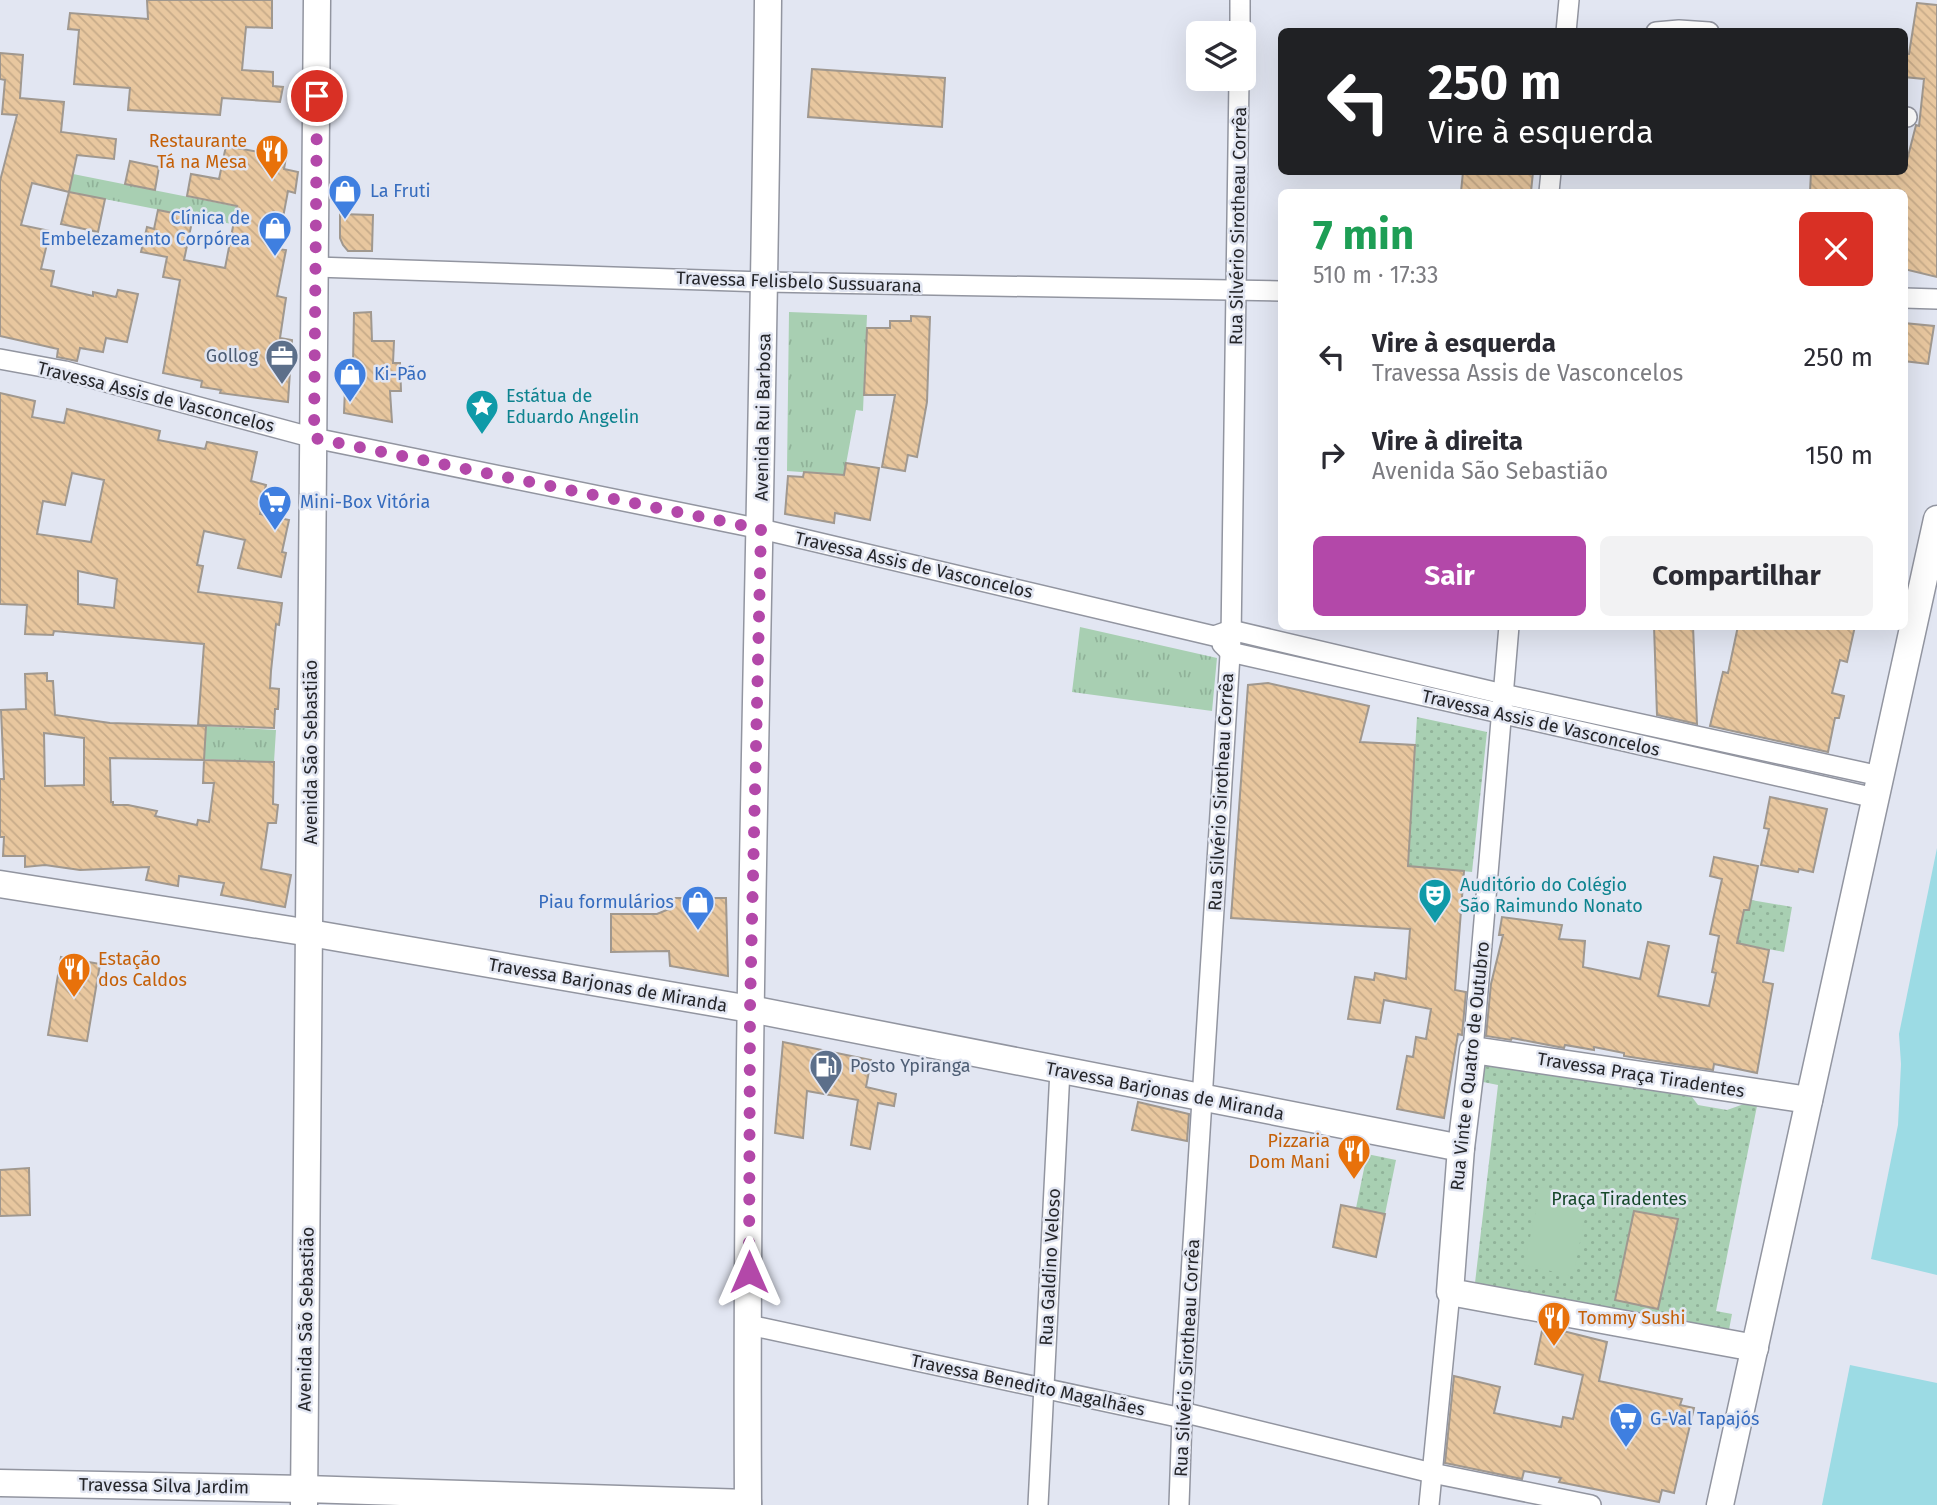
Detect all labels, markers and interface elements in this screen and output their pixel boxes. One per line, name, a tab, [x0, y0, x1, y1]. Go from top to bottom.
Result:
map controls	[1186, 21, 1256, 91]
button: layers	[1186, 21, 1256, 91]
text: 250 m	[1428, 53, 1561, 112]
icon: left	[1313, 56, 1404, 147]
pin	[287, 66, 347, 126]
icon: arrive	[298, 77, 336, 115]
street label: Rua Silvério Sirotheau Corrêa	[1225, 107, 1251, 345]
text: Vire à esquerda	[1428, 113, 1654, 151]
place label: Restaurante Tá na Mesa	[149, 130, 247, 173]
restaurant icon: Restaurante Tá na Mesa	[253, 132, 291, 181]
shop icon: La Fruti	[326, 172, 364, 221]
place label: La Fruti	[370, 180, 431, 202]
place label: Clínica de Embelezamento Corpórea	[41, 207, 250, 250]
shop icon: Clínica de Embelezamento Corpórea	[256, 209, 294, 258]
text: 7 min	[1313, 210, 1414, 260]
button: close	[1799, 212, 1873, 286]
text: 510 m · 17:33	[1313, 261, 1439, 289]
street label: Travessa Felisbelo Sussuarana	[676, 267, 922, 297]
text: Vire à esquerda	[1372, 328, 1556, 359]
street label: Avenida Rui Barbosa	[751, 333, 775, 501]
office icon: Gollog	[263, 337, 301, 386]
icon: left	[1313, 338, 1351, 376]
text: 250 m	[1803, 342, 1873, 373]
place label: Gollog	[206, 345, 259, 367]
shop icon: Ki-Pão	[331, 355, 369, 404]
street label: Travessa Assis de Vasconcelos	[35, 357, 277, 437]
text: Travessa Assis de Vasconcelos	[1372, 359, 1683, 387]
place label: Ki-Pão	[374, 363, 427, 385]
place label: Estátua de Eduardo Angelin	[506, 385, 639, 428]
place icon: Estátua de Eduardo Angelin	[463, 387, 501, 436]
text: Vire à direita	[1372, 426, 1523, 457]
icon: right	[1313, 436, 1351, 474]
text: 150 m	[1805, 440, 1873, 471]
text: Avenida São Sebastião	[1372, 457, 1608, 485]
supermarket icon: Mini-Box Vitória	[256, 483, 294, 532]
place label: Mini-Box Vitória	[300, 491, 430, 513]
street label: Travessa Assis de Vasconcelos	[793, 527, 1035, 603]
button: Sair	[1313, 536, 1586, 616]
button: Compartilhar	[1600, 536, 1873, 616]
street label: Avenida São Sebastião	[300, 660, 322, 844]
street label: Rua Silvério Sirotheau Corrêa	[1204, 672, 1238, 912]
street label: Travessa Assis de Vasconcelos	[1420, 685, 1662, 761]
place label: Auditório do Colégio São Raimundo Nonato	[1460, 874, 1643, 917]
theatre icon: Auditório do Colégio São Raimundo Nonato	[1416, 876, 1454, 925]
shop icon: Piau formulários	[679, 883, 717, 932]
place label: Piau formulários	[538, 891, 674, 913]
street label: Rua Vinte e Quatro de Outubro	[1446, 940, 1494, 1192]
place label: Estação dos Caldos	[98, 948, 187, 991]
restaurant icon: Estação dos Caldos	[55, 950, 93, 999]
street label: Travessa Barjonas de Miranda	[487, 953, 729, 1017]
fuel station icon: Posto Ypiranga	[807, 1047, 845, 1096]
street label: Travessa Praça Tiradentes	[1536, 1048, 1746, 1102]
place label: Posto Ypiranga	[850, 1055, 971, 1077]
street label: Travessa Barjonas de Miranda	[1044, 1057, 1286, 1125]
place label: Pizzaria Dom Mani	[1248, 1130, 1330, 1173]
restaurant icon: Pizzaria Dom Mani	[1335, 1132, 1373, 1181]
street label: Rua Galdino Veloso	[1035, 1188, 1065, 1346]
park label: Praça Tiradentes	[1551, 1188, 1687, 1210]
street label: Avenida São Sebastião	[293, 1226, 319, 1412]
position arrow	[712, 1235, 786, 1309]
street label: Rua Silvério Sirotheau Corrêa	[1170, 1238, 1204, 1478]
restaurant icon: Tommy Sushi	[1535, 1299, 1573, 1348]
place label: Tommy Sushi	[1578, 1307, 1686, 1329]
street label: Travessa Benedito Magalhães	[909, 1349, 1147, 1421]
supermarket icon: G-Val Tapajós	[1607, 1400, 1645, 1449]
place label: G-Val Tapajós	[1650, 1408, 1759, 1430]
street label: Travessa Silva Jardim	[79, 1474, 249, 1498]

